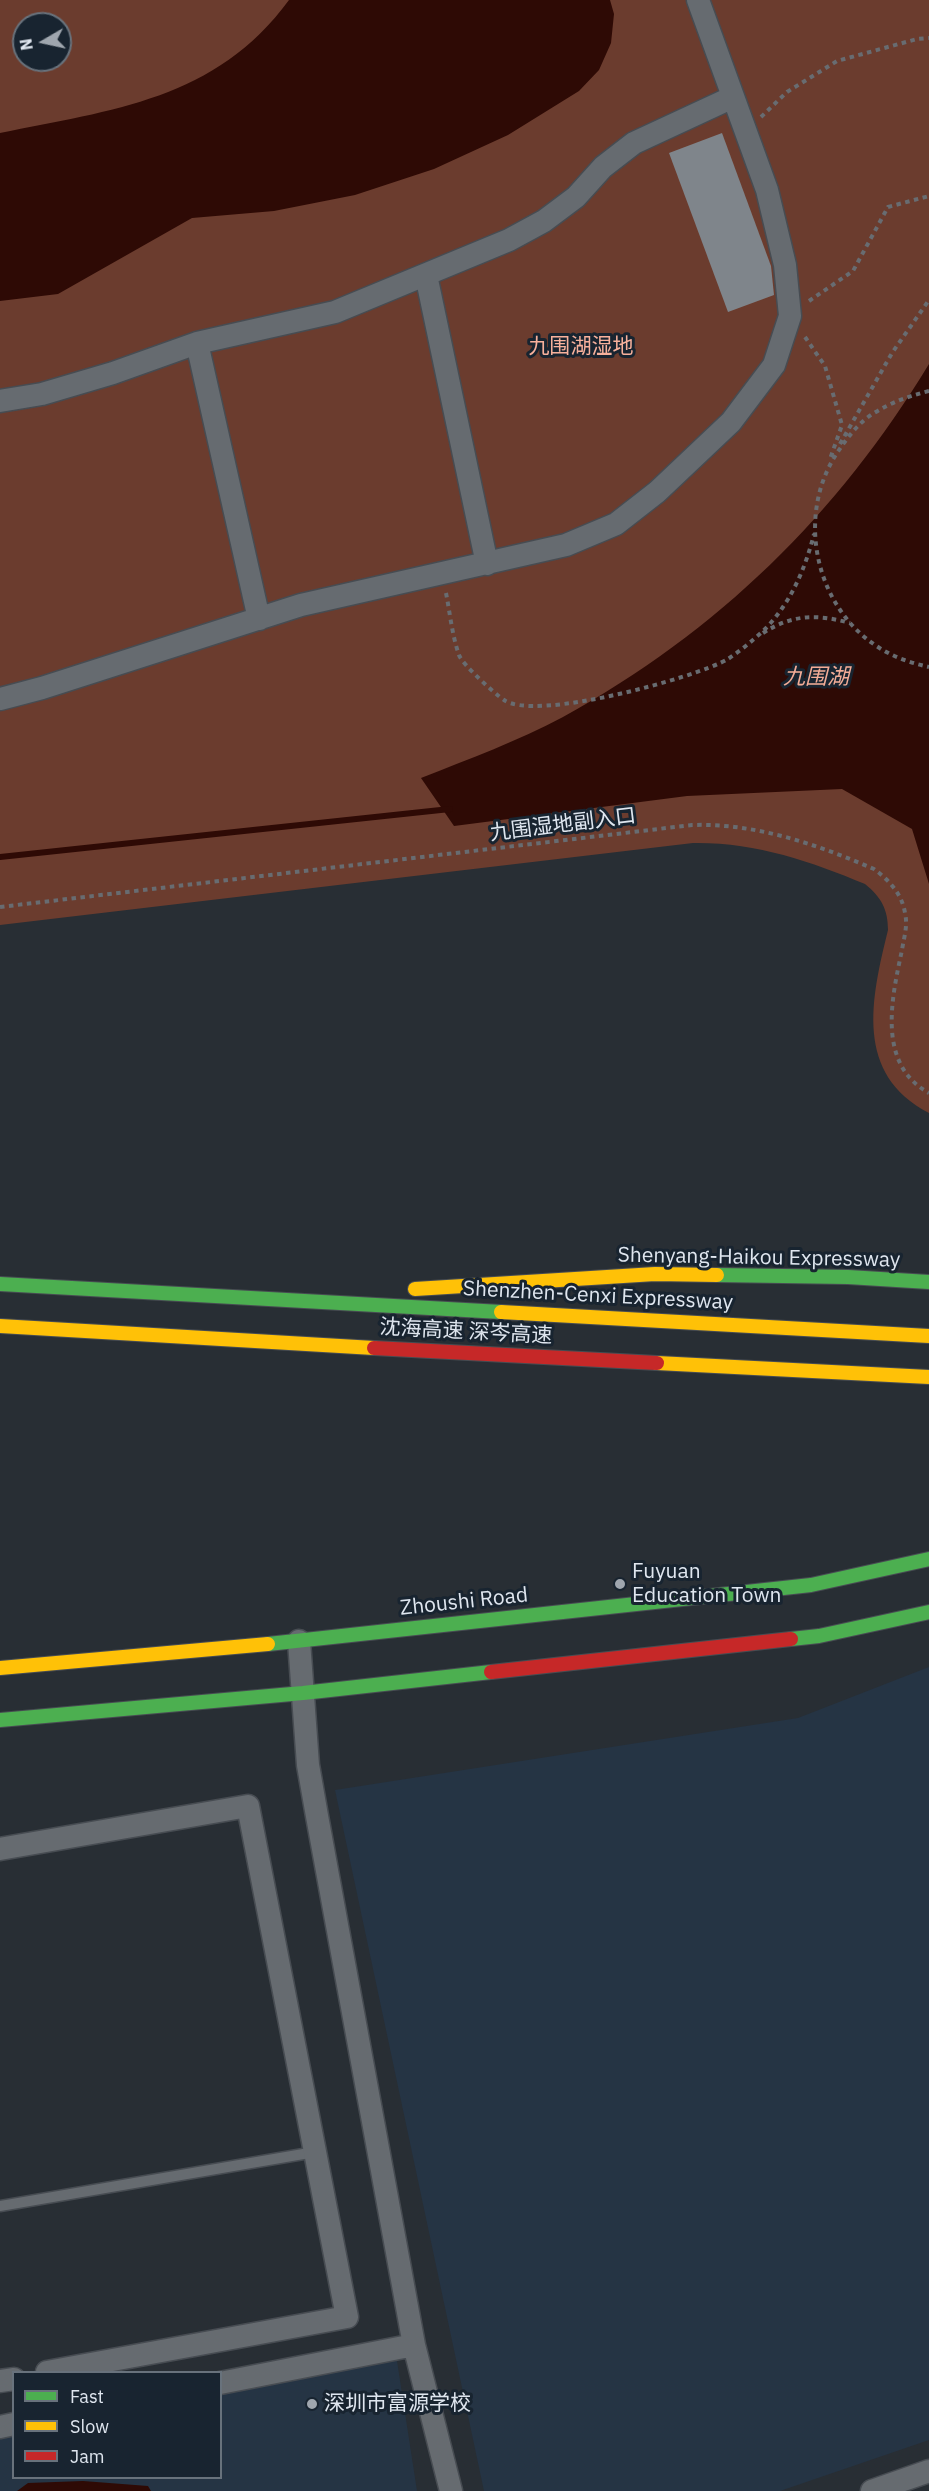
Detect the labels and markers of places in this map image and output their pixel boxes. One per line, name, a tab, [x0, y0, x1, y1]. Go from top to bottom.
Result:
place label: Fuyuan Education Town	[632, 1559, 782, 1609]
marker: Fuyuan Education Town	[613, 1577, 627, 1591]
place label: 深圳市富源学校	[324, 2391, 471, 2417]
marker: 深圳市富源学校	[305, 2397, 319, 2411]

